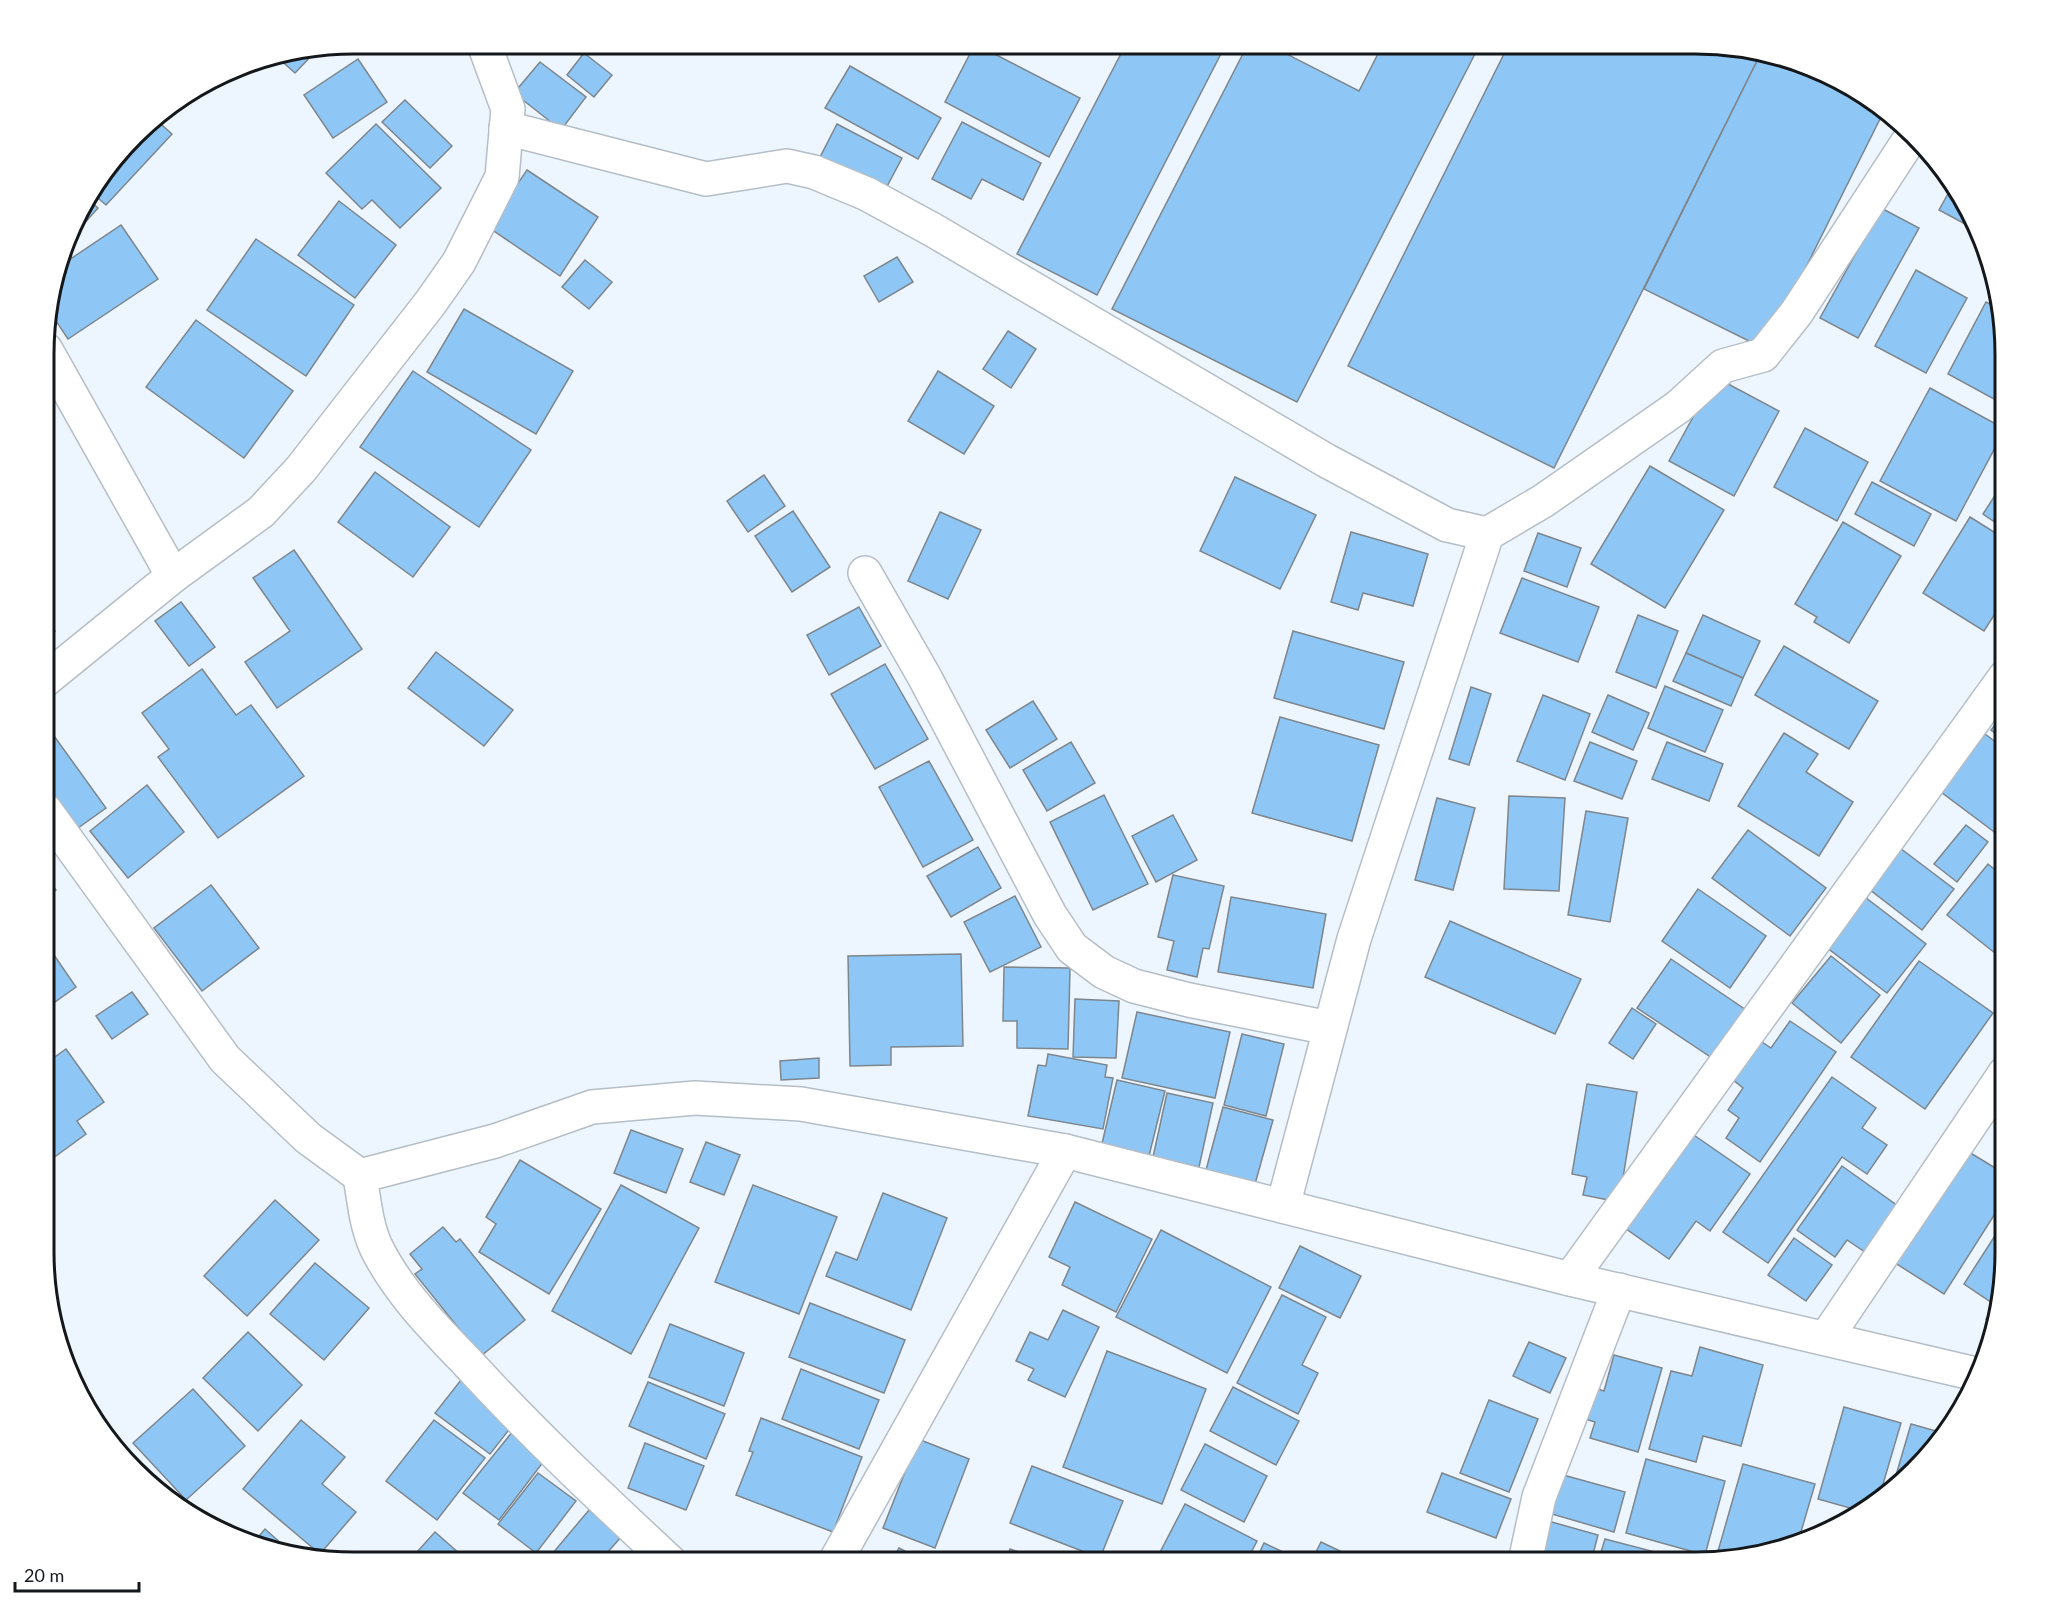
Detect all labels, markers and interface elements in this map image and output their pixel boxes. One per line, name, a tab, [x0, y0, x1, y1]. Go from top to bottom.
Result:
scale bar	[15, 1555, 140, 1593]
text: 20 m	[24, 1564, 64, 1586]

